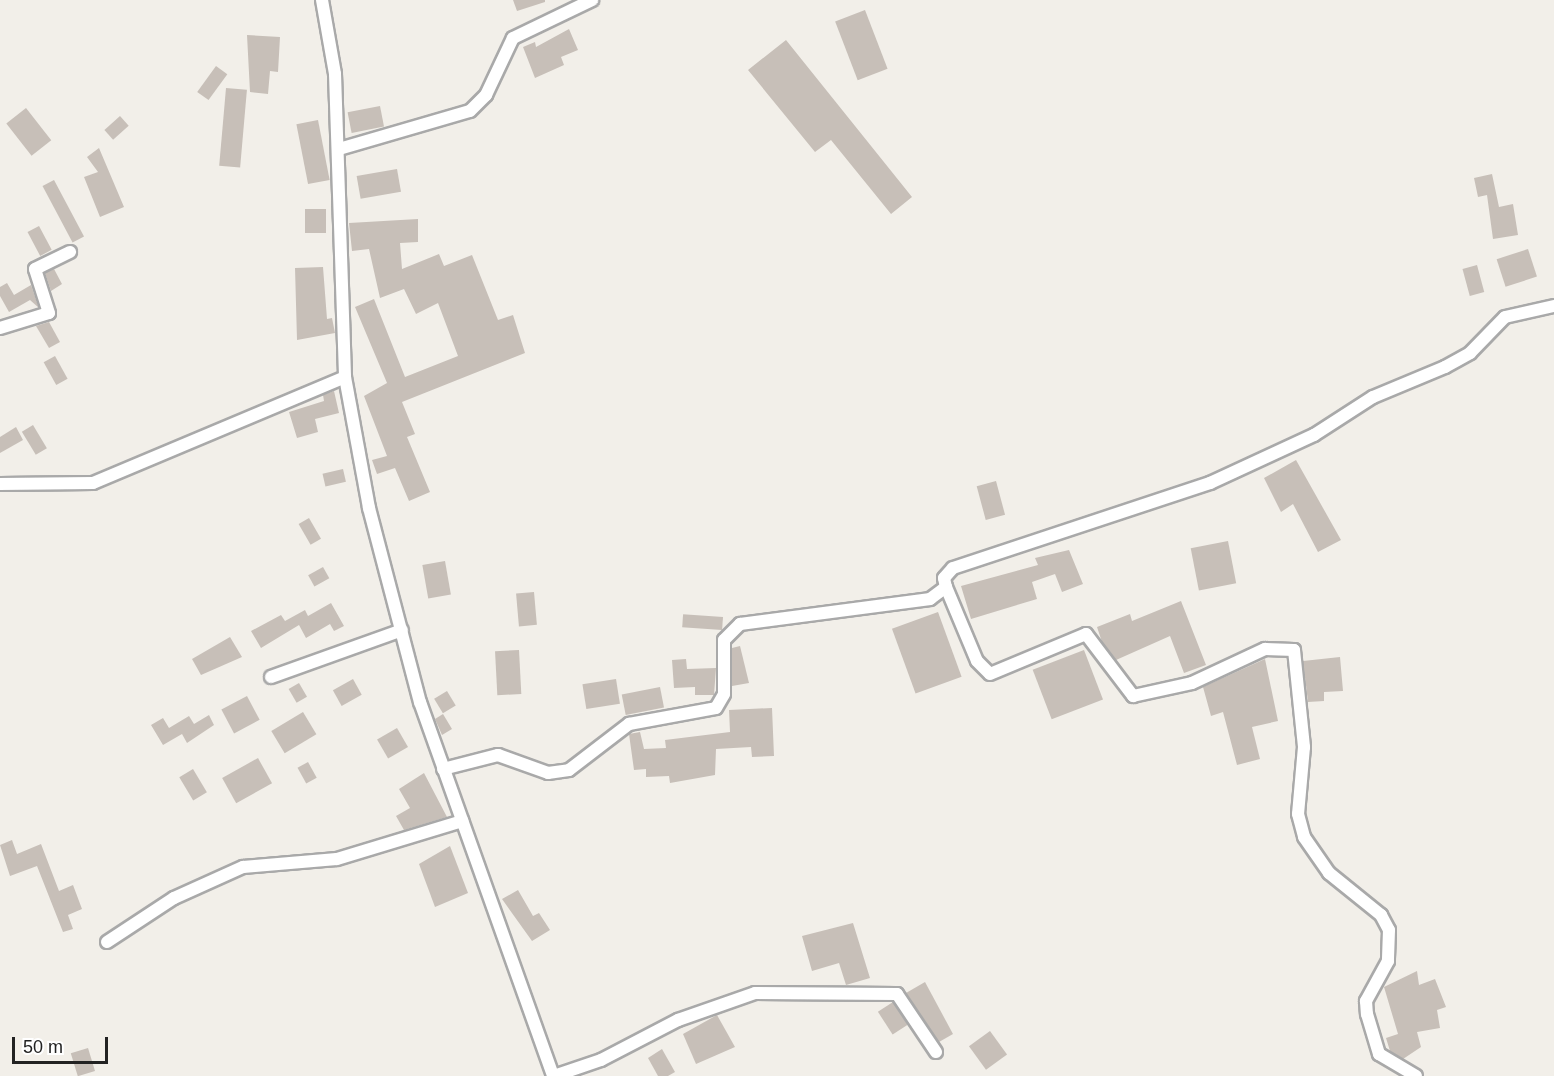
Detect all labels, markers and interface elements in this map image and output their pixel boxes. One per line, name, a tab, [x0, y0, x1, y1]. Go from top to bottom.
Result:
scale bar	[15, 1025, 111, 1063]
text: 50 m	[23, 1037, 63, 1057]

